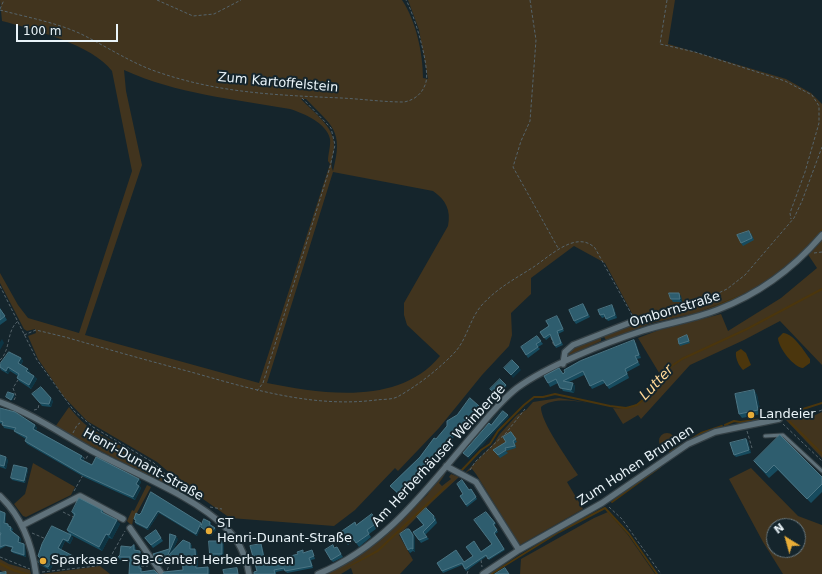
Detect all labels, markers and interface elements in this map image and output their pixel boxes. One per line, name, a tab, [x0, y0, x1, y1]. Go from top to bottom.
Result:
scale bar	[18, 16, 120, 42]
text: 100 m	[23, 24, 61, 38]
street label: Zum Kartoffelstein	[217, 70, 339, 96]
street label: Ombornstraße	[628, 289, 722, 331]
water label: Lutter	[637, 362, 677, 404]
street label: Am Herberhäuser Weinberge	[369, 382, 509, 530]
place label: Landeier	[759, 407, 816, 423]
marker: Landeier	[746, 410, 756, 420]
street label: Zum Hohen Brunnen	[575, 423, 697, 509]
street label: Henri-Dunant-Straße	[80, 425, 206, 505]
place label: ST Henri-Dunant-Straße	[217, 516, 352, 547]
north arrow	[766, 518, 806, 558]
text: N	[771, 521, 787, 537]
marker: ST Henri-Dunant-Straße	[204, 526, 214, 536]
place label: Sparkasse – SB-Center Herberhausen	[51, 553, 294, 569]
marker: Sparkasse – SB-Center Herberhausen	[38, 556, 48, 566]

